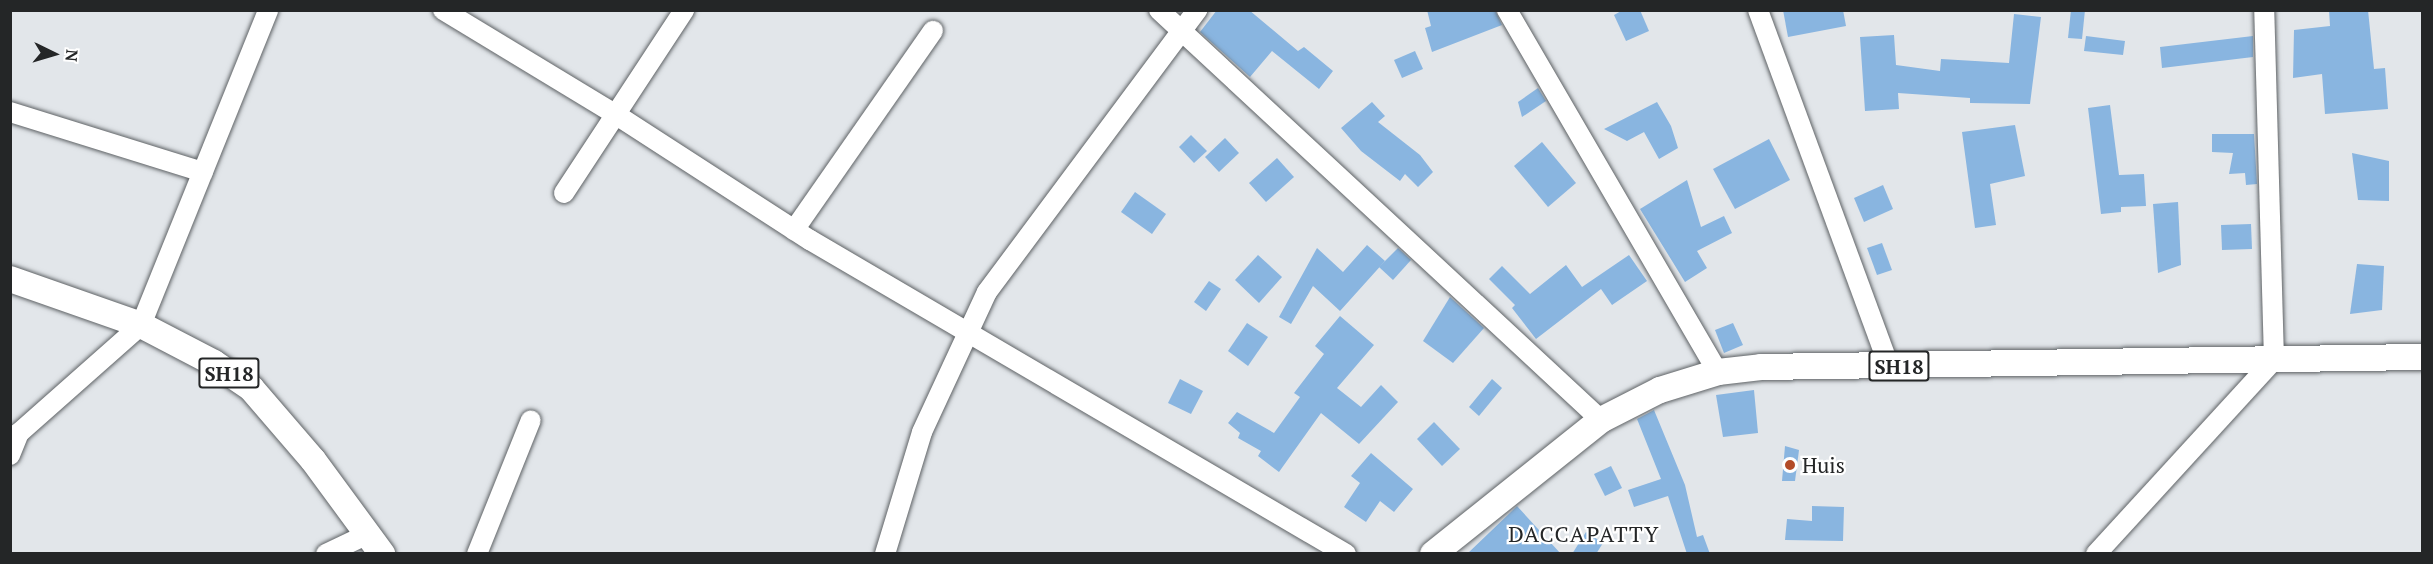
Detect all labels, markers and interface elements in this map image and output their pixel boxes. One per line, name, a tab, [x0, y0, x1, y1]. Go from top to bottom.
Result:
north arrow	[24, 24, 84, 84]
text: N	[60, 49, 83, 63]
road number: SH18	[1868, 349, 1930, 383]
road number: SH18	[198, 356, 260, 390]
place label: Huis	[1802, 452, 1845, 478]
marker: Huis	[1783, 458, 1797, 472]
district label: DACCAPATTY	[1508, 521, 1660, 547]

